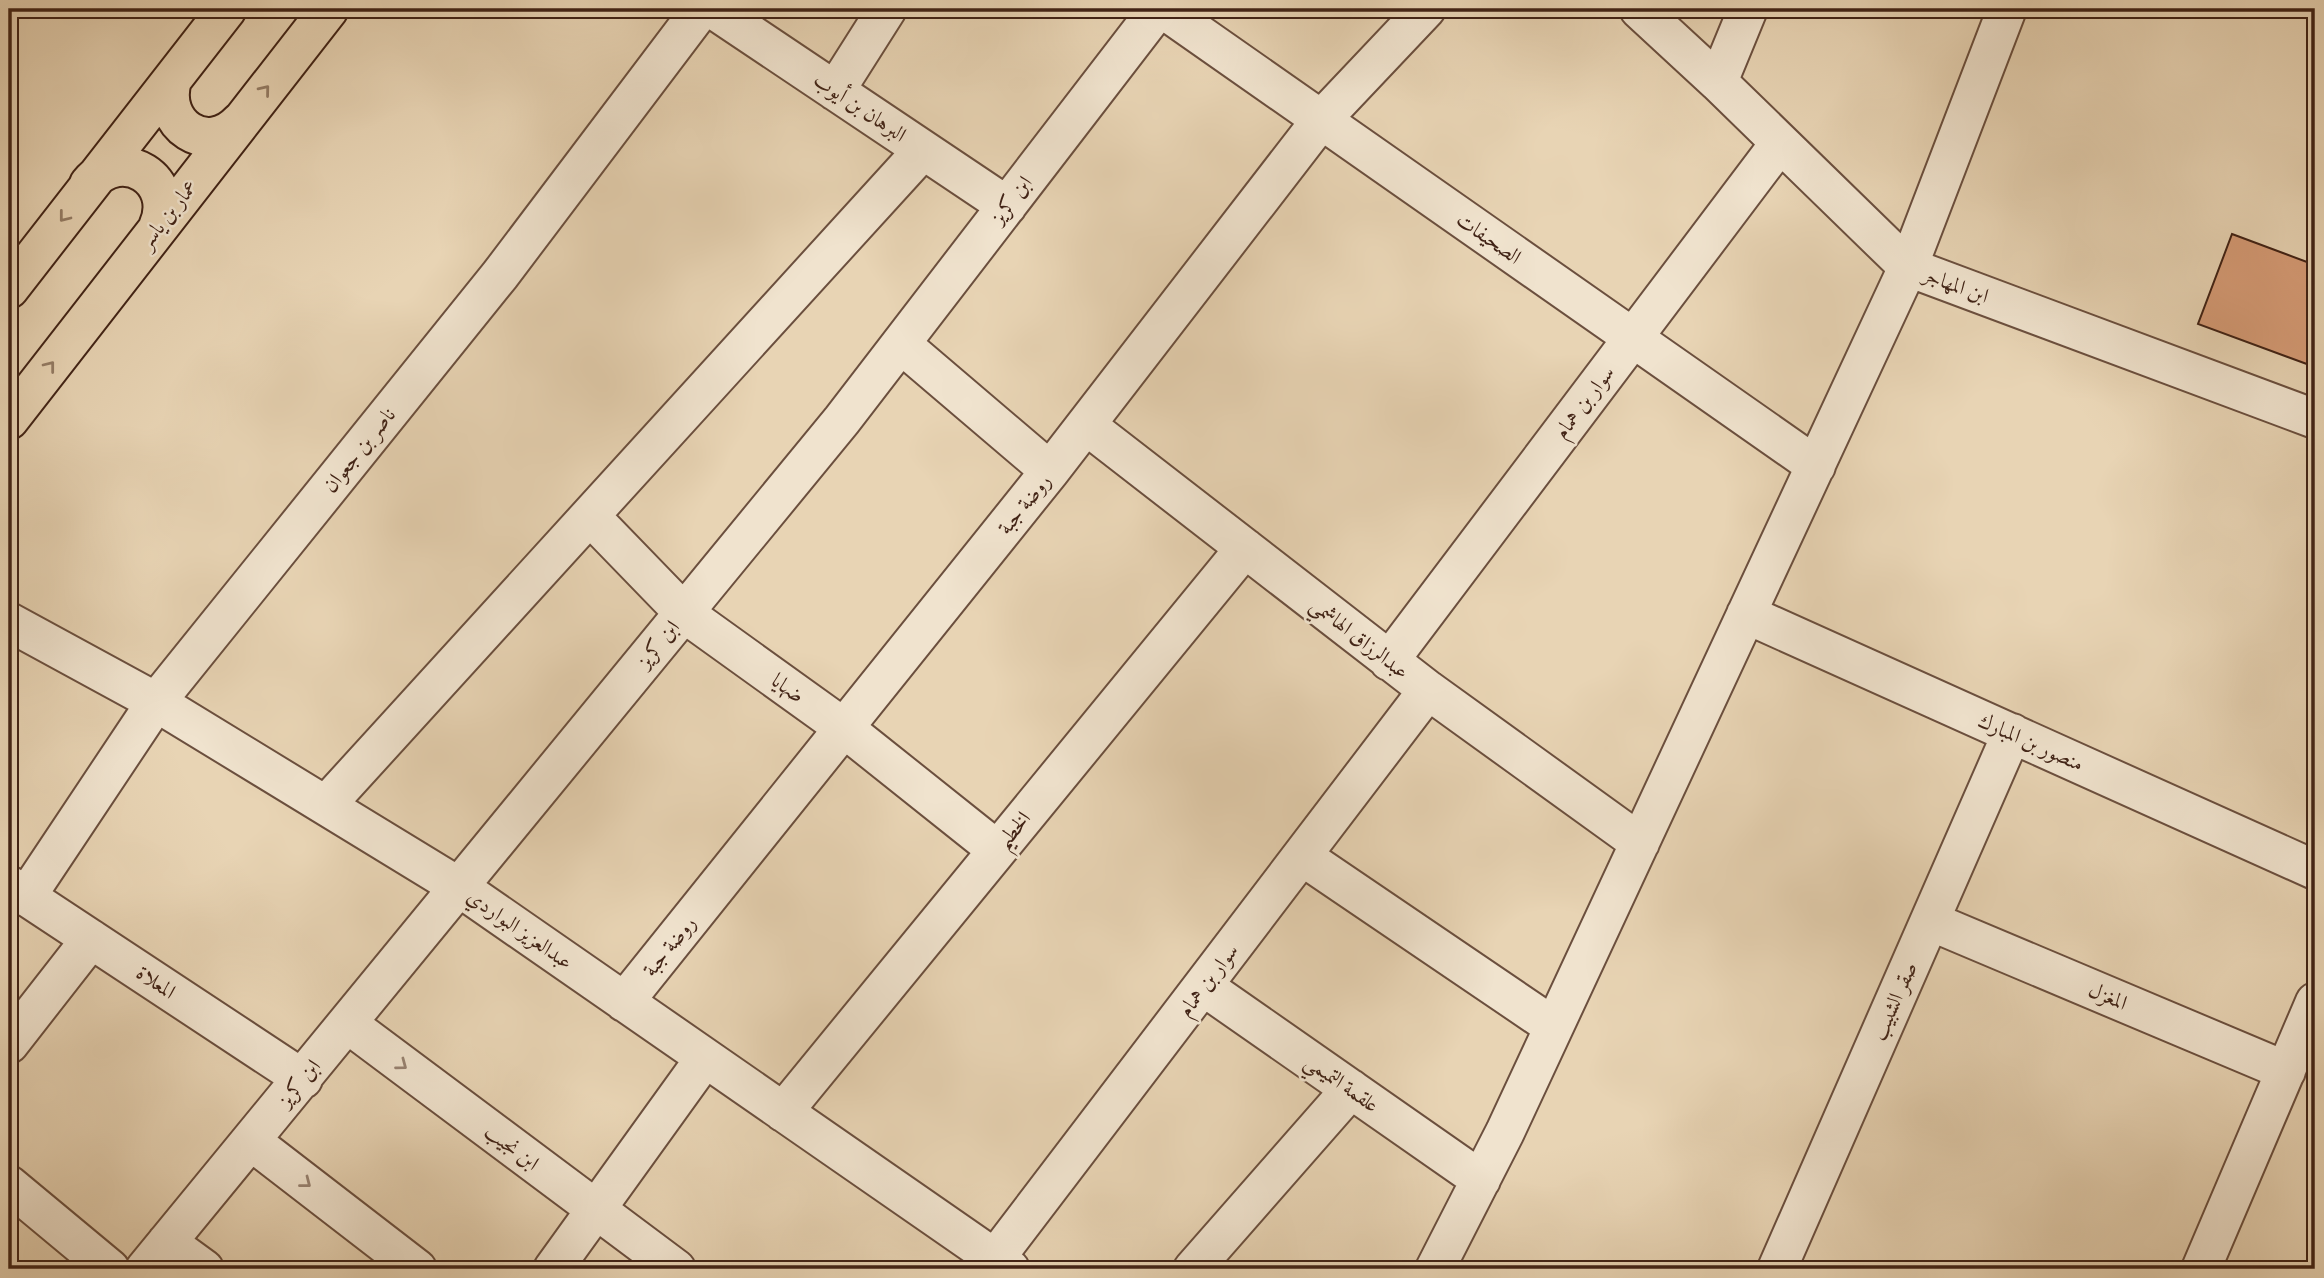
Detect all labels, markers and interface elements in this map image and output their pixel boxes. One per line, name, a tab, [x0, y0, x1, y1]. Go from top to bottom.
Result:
street label: البرهان بن أيوب	[809, 65, 912, 148]
one-way arrow	[257, 85, 269, 98]
street label: ابن كريز	[983, 171, 1038, 231]
street label: عمار بن ياسر	[132, 174, 204, 256]
street label: الصحيفات	[1451, 206, 1527, 270]
one-way arrow	[60, 209, 73, 222]
street label: ابن المهاجر	[1918, 260, 1992, 309]
street label: سوار بن همام	[1548, 360, 1624, 447]
one-way arrow	[42, 362, 55, 374]
street label: ناصر بن جعوان	[317, 402, 402, 498]
street label: روضة جبة	[992, 468, 1056, 540]
street label: عبدالرزاق الهاشمي	[1301, 591, 1415, 690]
street label: ابن كريز	[630, 615, 685, 675]
street label: ضهايا	[766, 667, 810, 709]
street label: منصور بن المبارك	[1974, 707, 2088, 777]
street label: الخطيم	[990, 806, 1042, 859]
street label: عبدالعزيز البواردي	[460, 883, 578, 978]
street label: روضة جبة	[637, 910, 701, 982]
street label: سوار بن همام	[1172, 938, 1248, 1025]
street label: صقر الشبيب	[1865, 958, 1924, 1045]
street label: المعلاة	[131, 959, 181, 1005]
street label: المغزل	[2085, 976, 2131, 1016]
street label: علقمة التميمي	[1296, 1048, 1384, 1124]
street label: ابن كريز	[271, 1054, 326, 1114]
one-way arrow	[394, 1056, 407, 1069]
street label: ابن نجيب	[479, 1118, 545, 1177]
one-way arrow	[298, 1174, 310, 1187]

